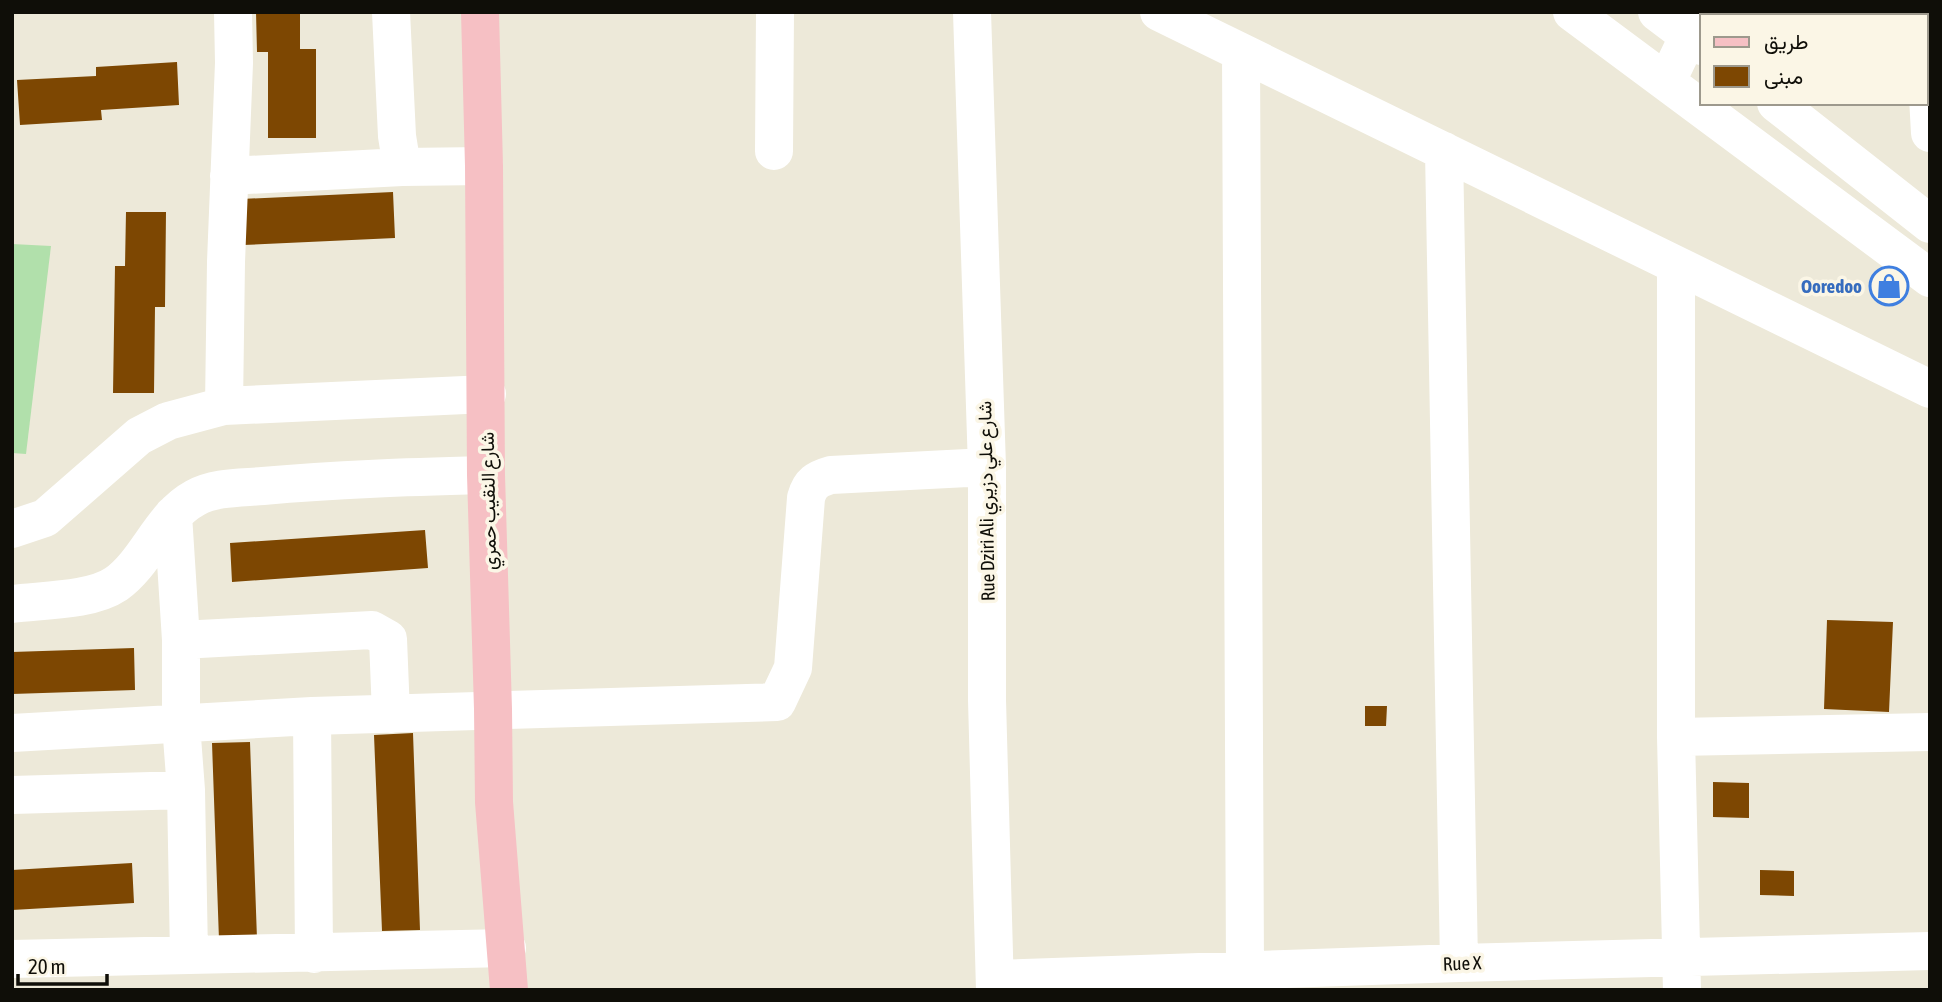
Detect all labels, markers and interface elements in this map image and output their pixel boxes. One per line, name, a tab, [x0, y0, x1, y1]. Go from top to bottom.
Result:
legend	[1700, 14, 1928, 105]
text: طريق	[1764, 29, 1809, 55]
text: مبنى	[1764, 64, 1803, 89]
shop icon: Ooredoo	[1868, 265, 1910, 307]
place label: Ooredoo	[1801, 275, 1862, 297]
street label: Rue Dziri Ali شارع علي دزيري	[973, 401, 1004, 601]
street label: شارع النقيب حمري	[476, 432, 505, 570]
scale bar	[18, 942, 107, 986]
street label: Rue X	[1442, 951, 1482, 975]
text: 20 m	[28, 954, 66, 978]

